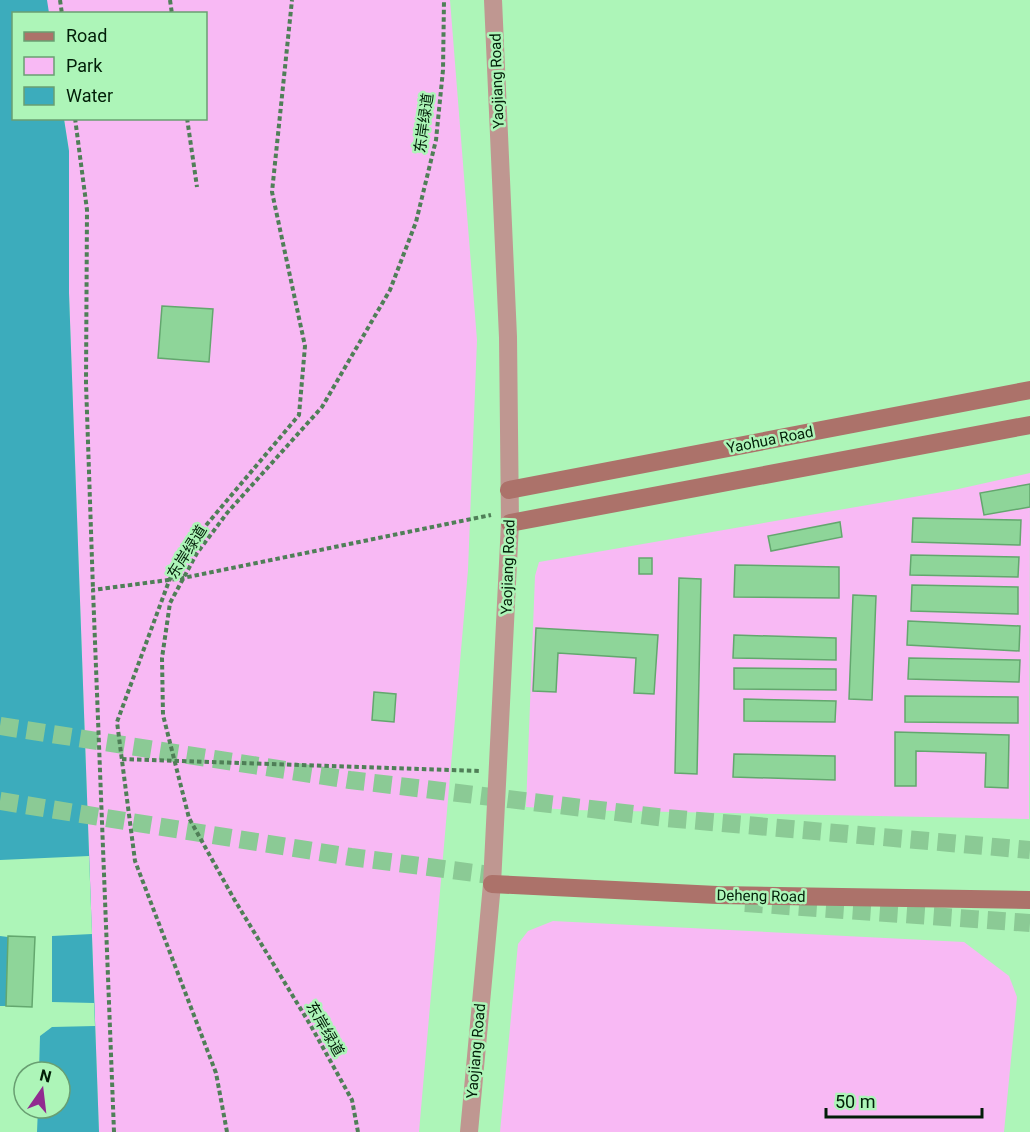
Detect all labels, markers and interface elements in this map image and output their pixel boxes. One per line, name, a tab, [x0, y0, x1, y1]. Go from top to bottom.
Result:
legend	[12, 12, 207, 120]
text: Road	[66, 25, 107, 46]
street label: Yaojiang Road	[486, 33, 508, 129]
text: Park	[66, 55, 103, 76]
text: Water	[66, 85, 113, 106]
street label: 东岸绿道	[411, 92, 437, 154]
street label: Yaohua Road	[725, 423, 815, 457]
street label: Yaojiang Road	[497, 519, 519, 615]
street label: 东岸绿道	[163, 522, 211, 582]
street label: Deheng Road	[716, 886, 806, 906]
street label: 东岸绿道	[302, 999, 348, 1059]
street label: Yaojiang Road	[463, 1003, 489, 1099]
north arrow	[12, 1060, 72, 1120]
text: N	[38, 1065, 53, 1087]
scale bar	[826, 1081, 982, 1119]
text: 50 m	[835, 1091, 875, 1112]

